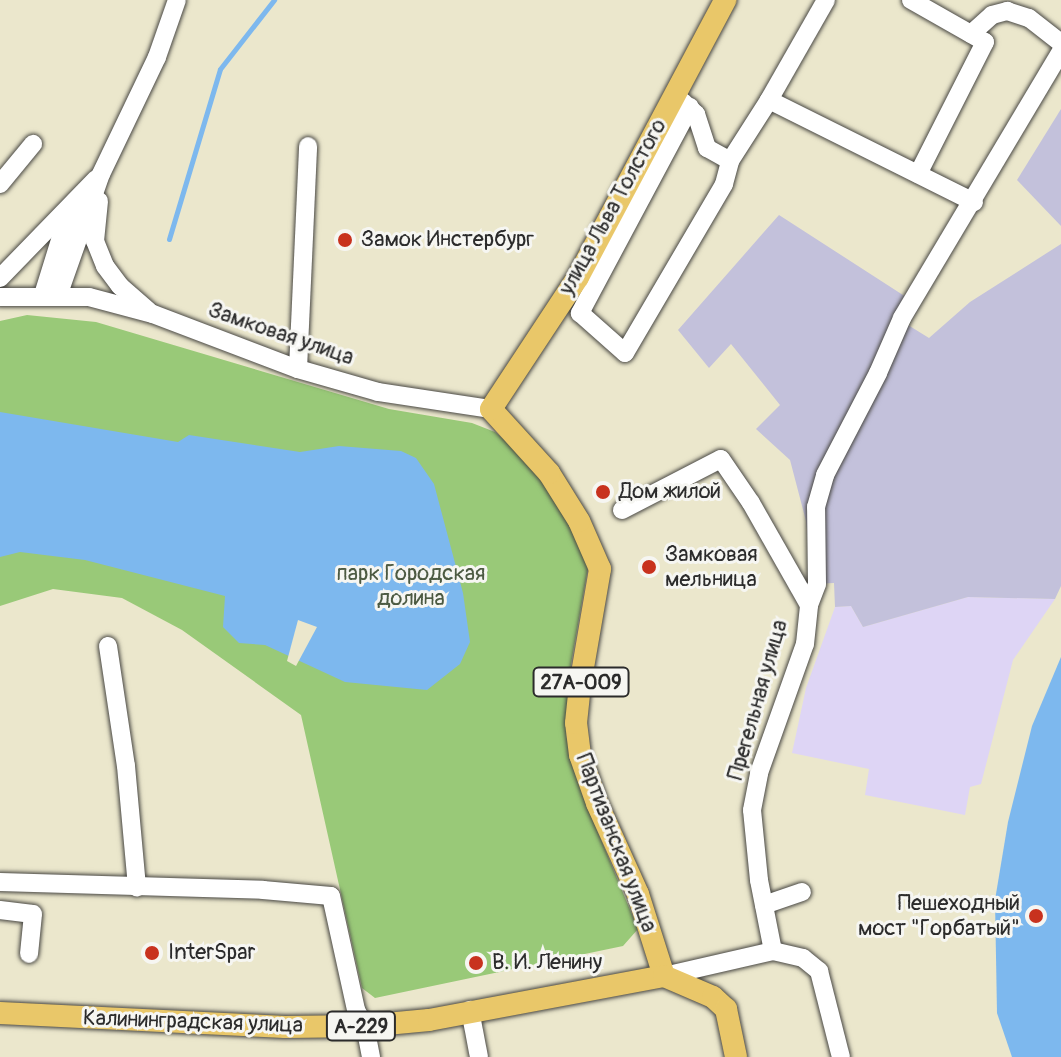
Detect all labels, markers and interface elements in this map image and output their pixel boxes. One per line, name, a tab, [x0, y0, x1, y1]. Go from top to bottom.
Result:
street label: улица Льва Толстого	[554, 114, 672, 300]
place label: Замок Инстербург	[361, 227, 534, 253]
marker: Замок Инстербург	[336, 231, 354, 249]
street label: Замковая улица	[205, 297, 357, 371]
place label: Дом жилой	[619, 479, 721, 505]
marker: Дом жилой	[594, 483, 612, 501]
place label: Замковая мельница	[665, 541, 757, 592]
marker: Замковая мельница	[640, 558, 658, 576]
park label: парк Городская долина	[337, 560, 485, 612]
street label: Прегельная улица	[722, 617, 794, 783]
road number: 27А-009	[531, 666, 631, 698]
street label: Партизанская улица	[570, 750, 662, 936]
place label: Пешеходный мост "Горбатый"	[858, 890, 1020, 942]
marker: Пешеходный мост "Горбатый"	[1027, 907, 1045, 925]
place label: InterSpar	[168, 940, 255, 966]
marker: InterSpar	[143, 944, 161, 962]
place label: В. И. Ленину	[492, 950, 602, 976]
marker: В. И. Ленину	[467, 954, 485, 972]
street label: Калининградская улица	[83, 1005, 303, 1039]
road number: А-229	[325, 1010, 397, 1042]

